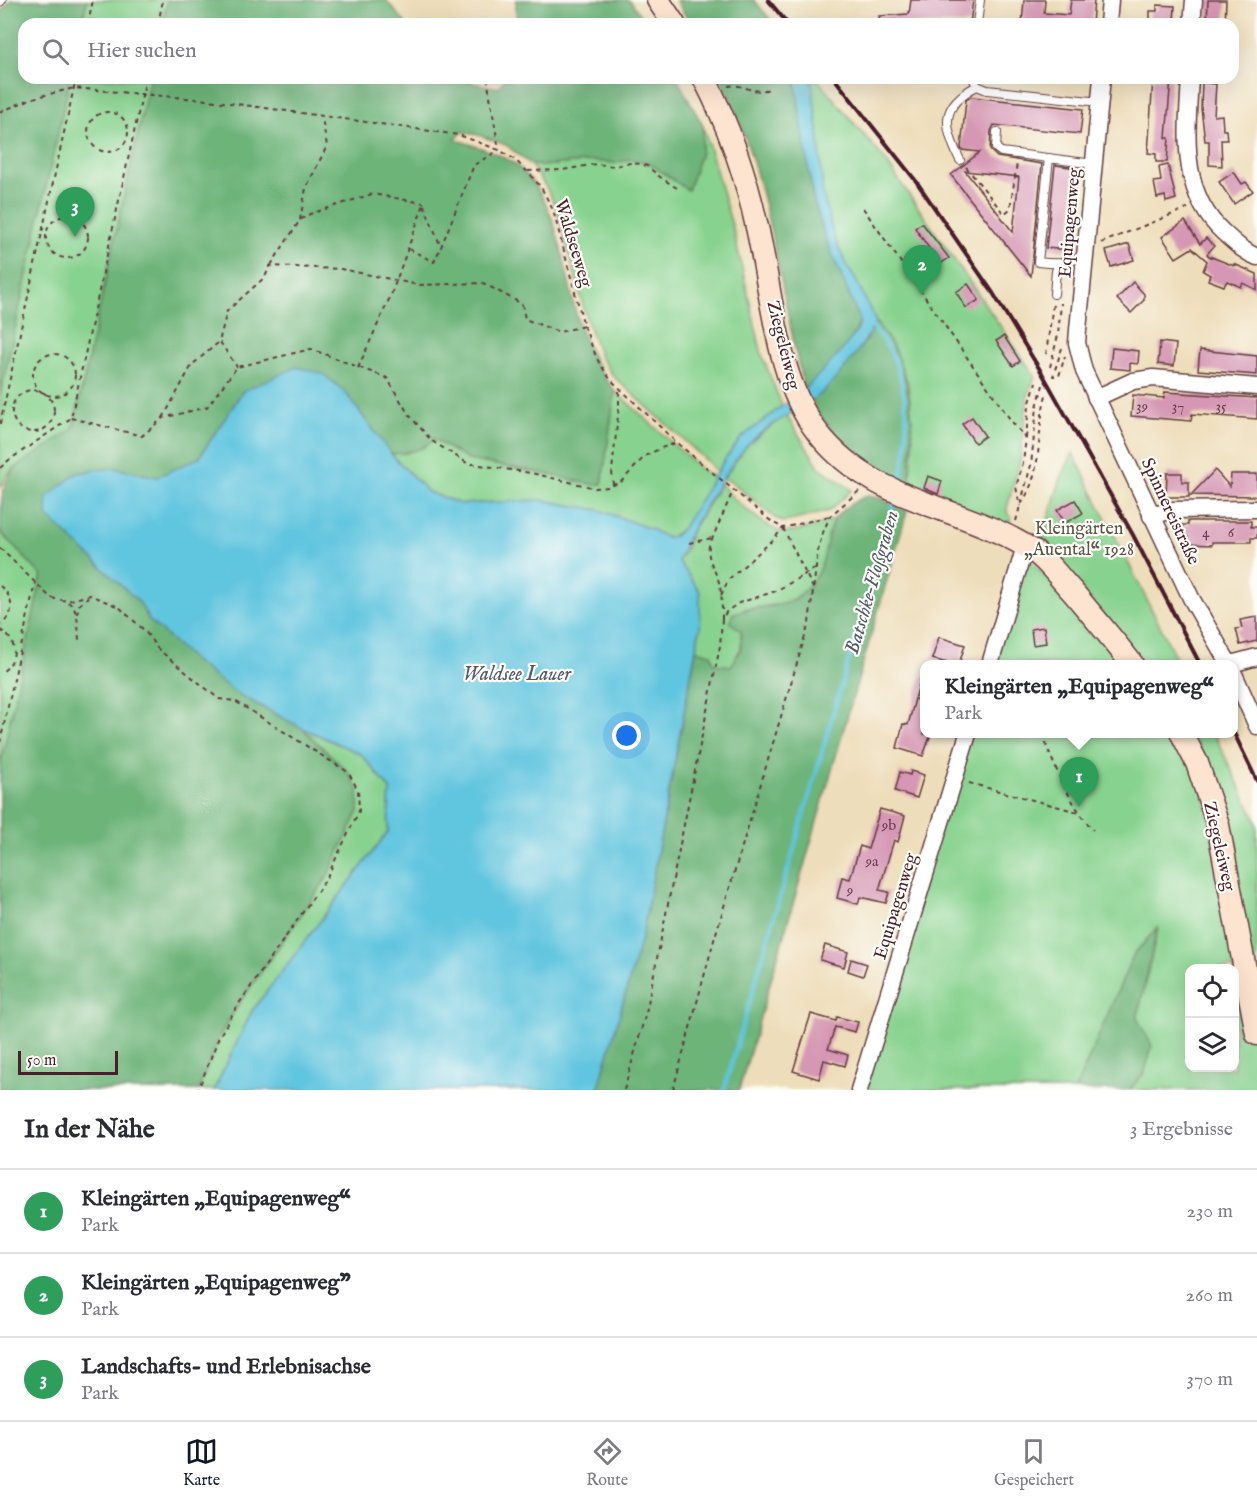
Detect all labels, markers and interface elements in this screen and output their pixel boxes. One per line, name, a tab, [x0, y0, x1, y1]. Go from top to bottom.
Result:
search box	[18, 18, 1239, 84]
icon: search	[39, 35, 72, 68]
text: Hier suchen	[87, 37, 197, 65]
street label: Equipagenweg	[1054, 167, 1087, 279]
pin: 3	[56, 188, 94, 237]
street label: Waldseeweg	[548, 197, 597, 290]
pin: 2	[902, 246, 942, 295]
street label: Ziegeleiweg	[760, 298, 805, 393]
house number: 39	[1136, 397, 1148, 416]
house number: 37	[1172, 397, 1184, 416]
house number: 35	[1215, 397, 1227, 416]
street label: Spinnereistraße	[1135, 455, 1204, 569]
water label: Batschke‐Floßgraben	[840, 508, 906, 657]
park label: Kleingärten „Auental“ 1928	[1024, 518, 1134, 562]
house number: 4	[1202, 523, 1210, 542]
house number: 6	[1228, 523, 1235, 542]
popup	[920, 660, 1238, 738]
water label: Waldsee Lauer	[463, 662, 572, 687]
text: Kleingärten „Equipagenweg“	[944, 673, 1214, 701]
text: Park	[944, 701, 982, 726]
your location	[612, 721, 641, 750]
pin: 1	[1060, 758, 1098, 807]
street label: Ziegeleiweg	[1197, 799, 1240, 894]
house number: 9b	[881, 816, 896, 835]
street label: Equipagenweg	[869, 850, 924, 962]
house number: 9a	[864, 852, 879, 871]
house number: 9	[846, 881, 853, 900]
map controls	[1185, 964, 1239, 1072]
button: locate	[1185, 964, 1239, 1018]
button: layers	[1185, 1018, 1239, 1072]
scale bar	[18, 1048, 118, 1076]
text: 50 m	[27, 1051, 56, 1071]
text: In der Nähe	[24, 1113, 155, 1146]
text: 3 Ergebnisse	[1130, 1117, 1233, 1142]
text: Kleingärten „Equipagenweg“	[81, 1185, 351, 1213]
text: 1	[40, 1199, 47, 1224]
text: 230 m	[1187, 1199, 1233, 1224]
text: Park	[81, 1213, 119, 1238]
text: Kleingärten „Equipagenweg"	[81, 1269, 351, 1297]
text: 2	[39, 1283, 48, 1308]
text: 260 m	[1186, 1283, 1233, 1308]
text: Park	[81, 1297, 119, 1322]
text: Landschafts- und Erlebnisachse	[81, 1353, 371, 1381]
text: 3	[40, 1367, 47, 1392]
text: 370 m	[1187, 1367, 1233, 1392]
text: Park	[81, 1381, 119, 1406]
tab: Karte	[183, 1435, 220, 1491]
tab: Route	[586, 1435, 628, 1491]
tab: Gespeichert	[994, 1435, 1074, 1491]

